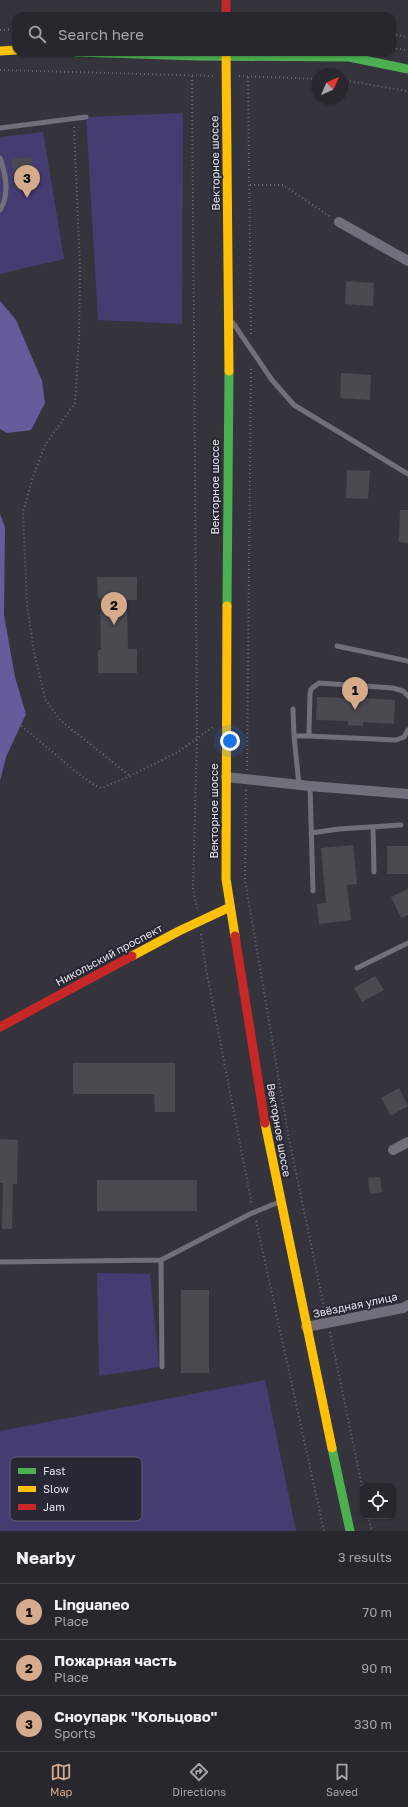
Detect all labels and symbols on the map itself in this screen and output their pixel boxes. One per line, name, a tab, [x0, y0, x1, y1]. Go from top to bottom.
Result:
north arrow	[312, 68, 348, 104]
street label: Векторное шоссе	[207, 115, 222, 211]
pin: 3	[14, 165, 40, 198]
street label: Векторное шоссе	[208, 439, 221, 535]
pin: 2	[101, 592, 127, 625]
pin: 1	[342, 677, 368, 710]
your location	[220, 731, 240, 751]
street label: Векторное шоссе	[207, 763, 220, 859]
street label: Никольский проспект	[53, 921, 165, 988]
street label: Векторное шоссе	[265, 1082, 294, 1178]
street label: Звёздная улица	[311, 1289, 398, 1320]
legend	[10, 1457, 142, 1521]
text: Fast	[43, 1464, 66, 1477]
text: Slow	[43, 1482, 69, 1495]
text: Jam	[43, 1500, 65, 1513]

